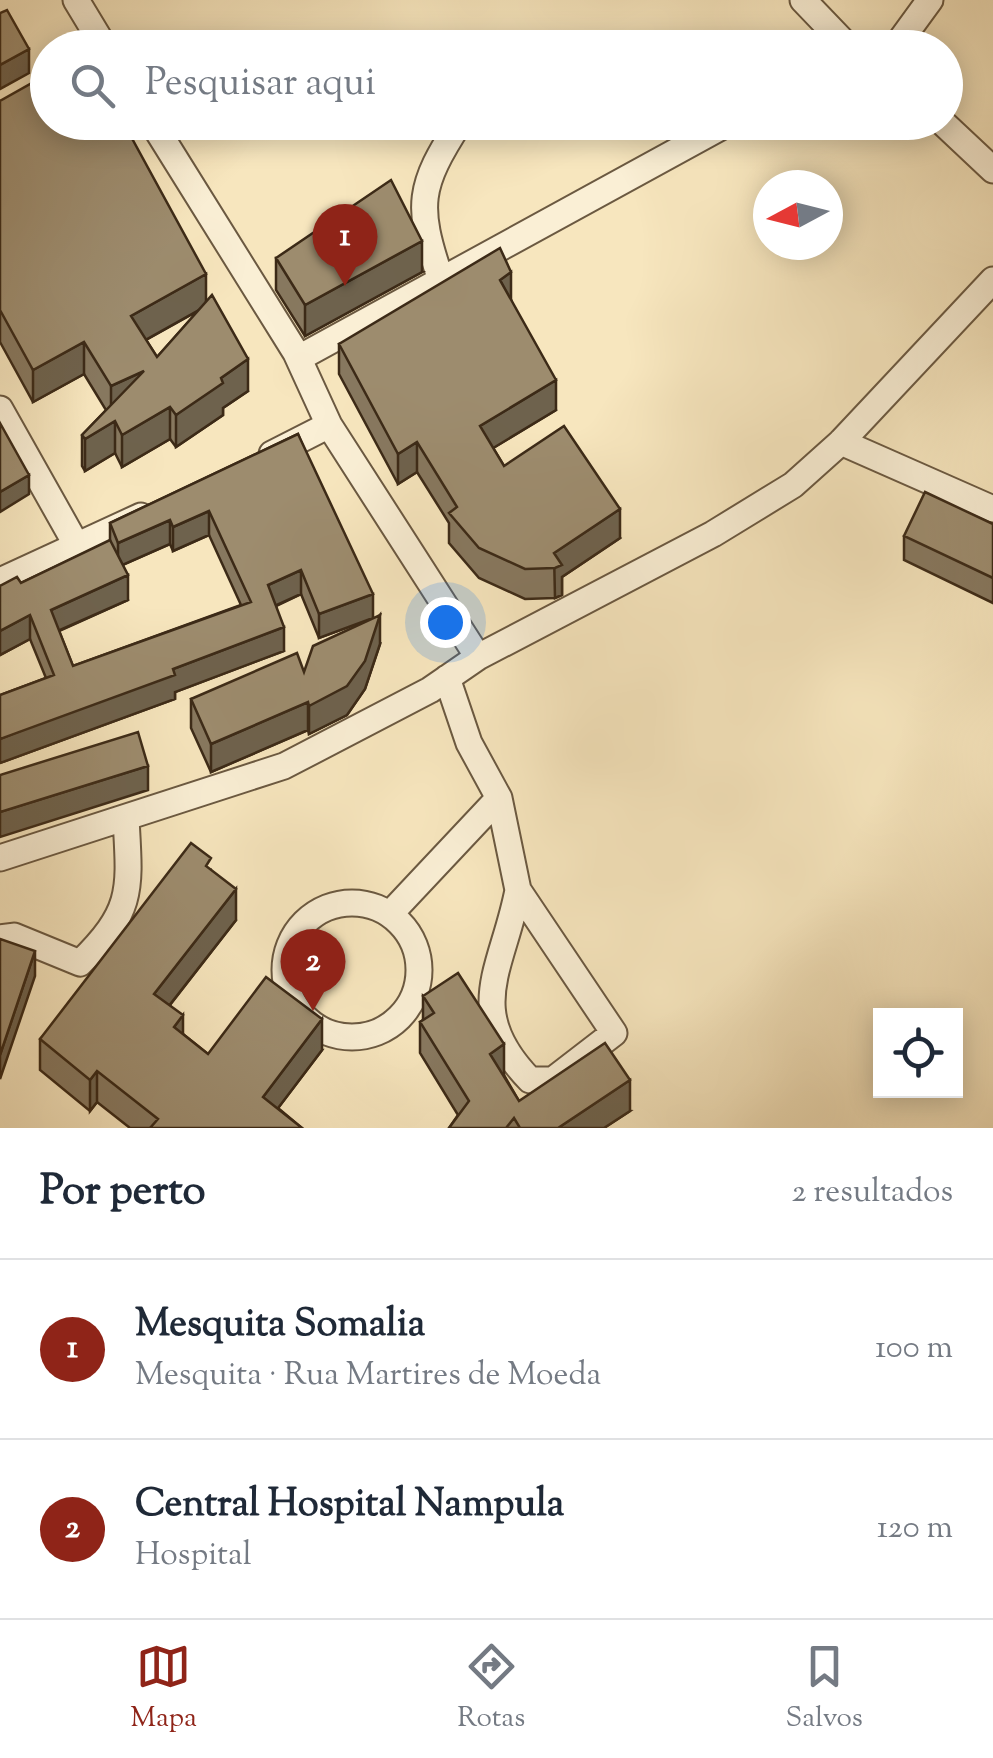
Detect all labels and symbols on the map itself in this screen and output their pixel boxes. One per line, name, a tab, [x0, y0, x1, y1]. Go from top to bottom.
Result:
north arrow	[753, 170, 843, 260]
pin: 1	[312, 204, 378, 286]
your location	[420, 597, 471, 648]
pin: 2	[280, 928, 346, 1011]

